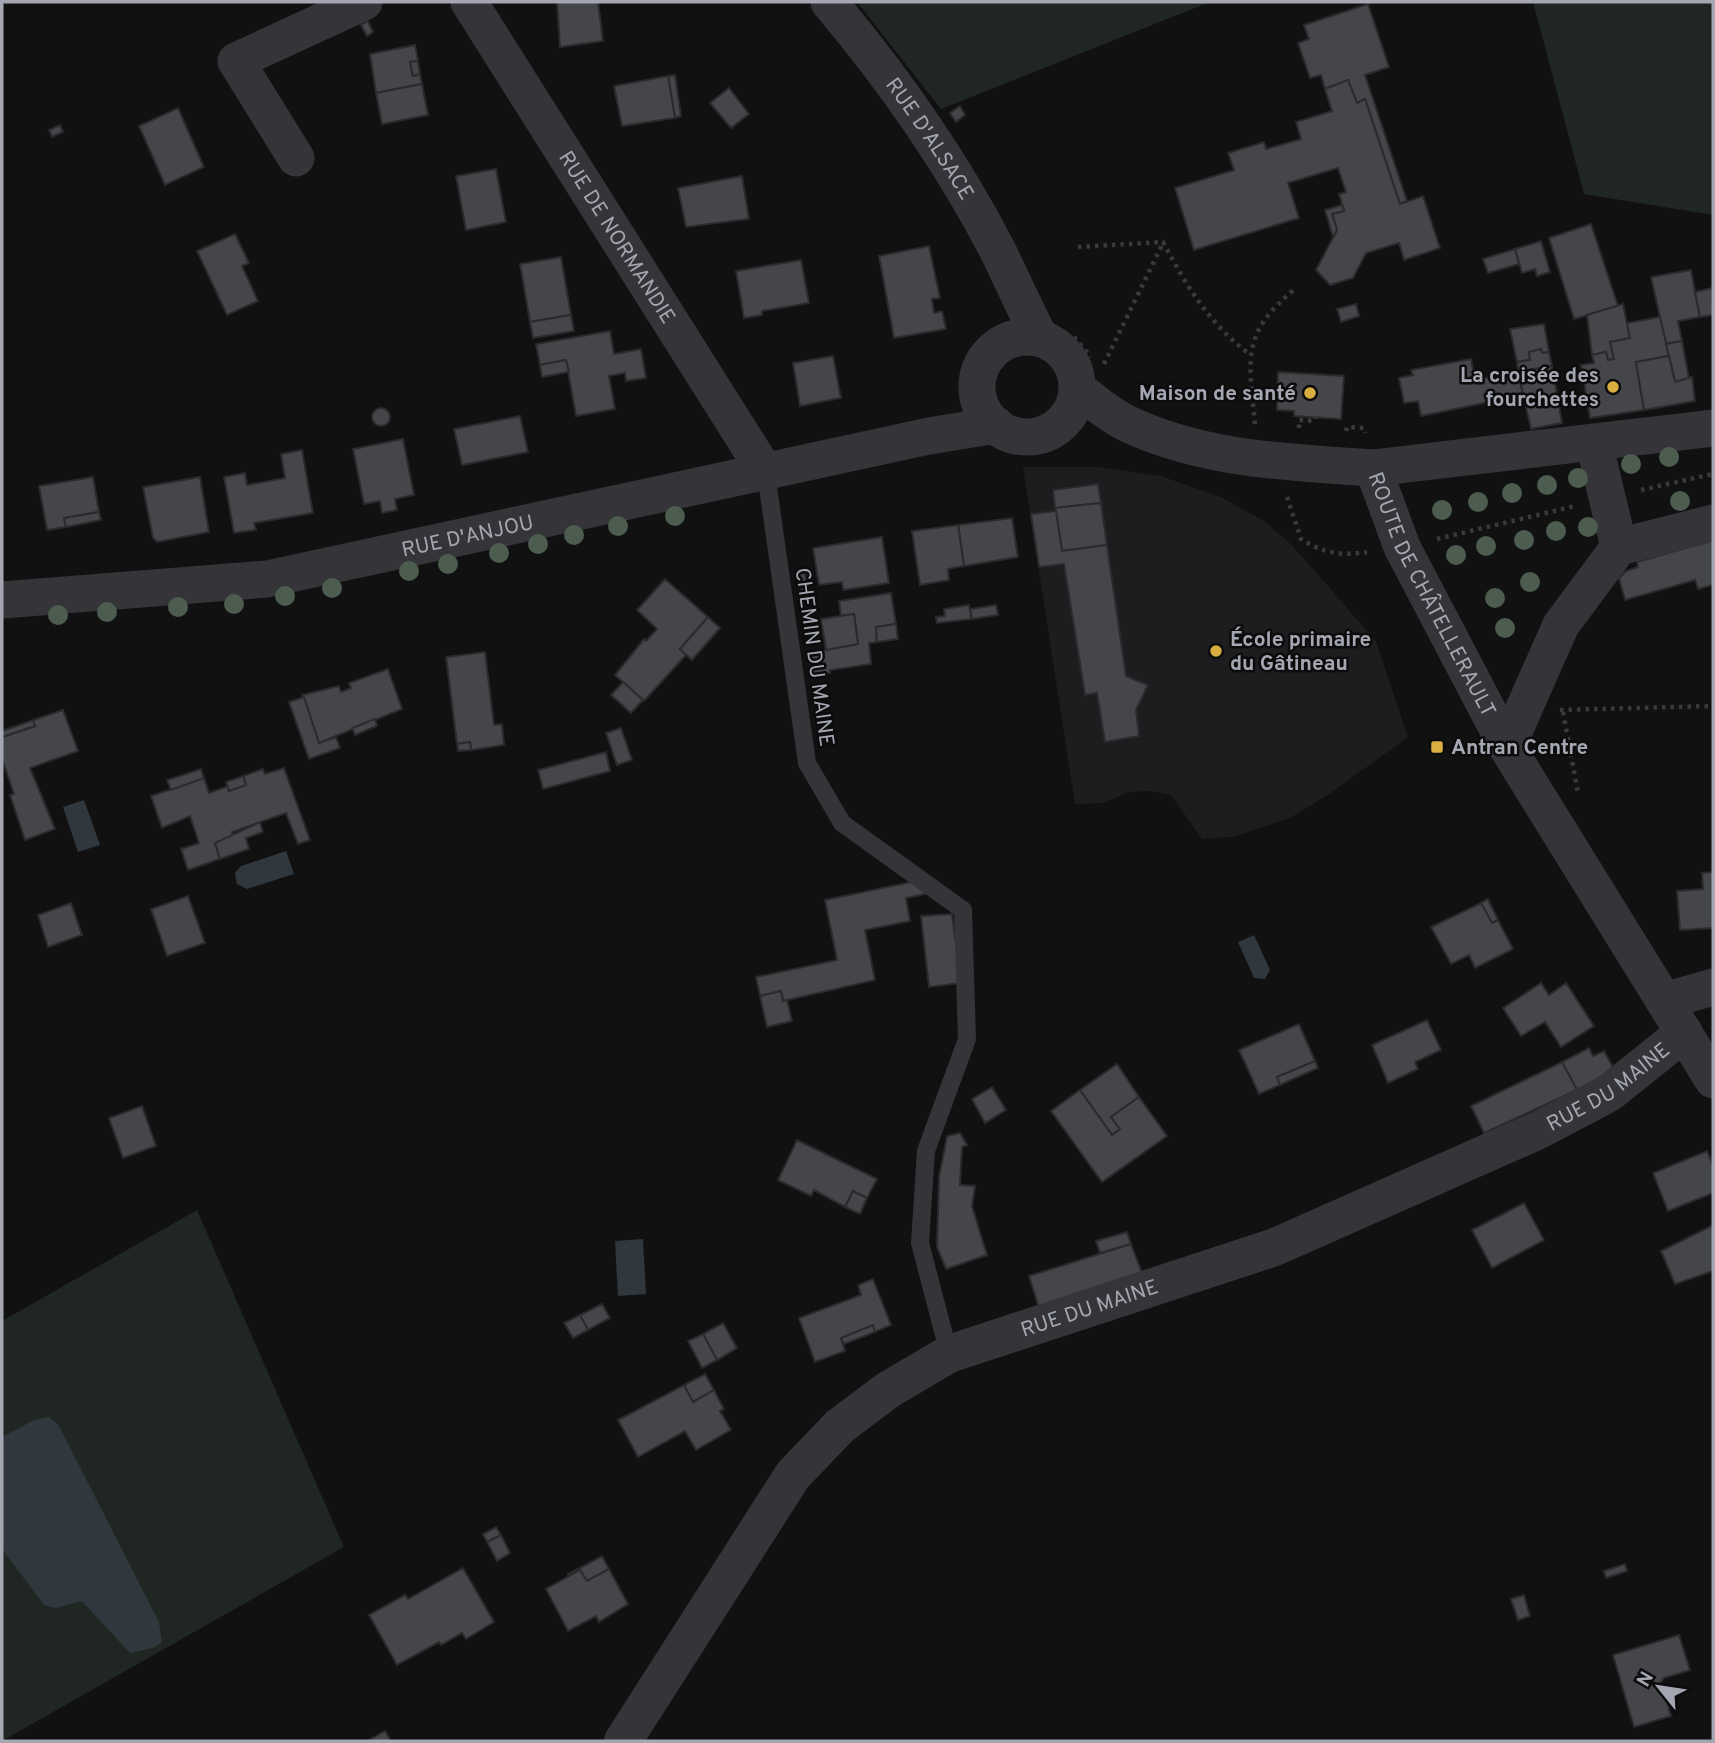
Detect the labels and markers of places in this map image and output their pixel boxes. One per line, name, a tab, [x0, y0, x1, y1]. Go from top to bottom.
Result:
place label: La croisée des fourchettes	[1460, 363, 1599, 414]
marker: La croisée des fourchettes	[1605, 379, 1621, 395]
place label: Maison de santé	[1139, 381, 1296, 408]
marker: Maison de santé	[1302, 385, 1318, 401]
place label: École primaire du Gâtineau	[1230, 626, 1371, 678]
marker: École primaire du Gâtineau	[1208, 643, 1224, 659]
place label: Antran Centre	[1451, 735, 1588, 762]
marker: Antran Centre	[1429, 739, 1445, 755]

